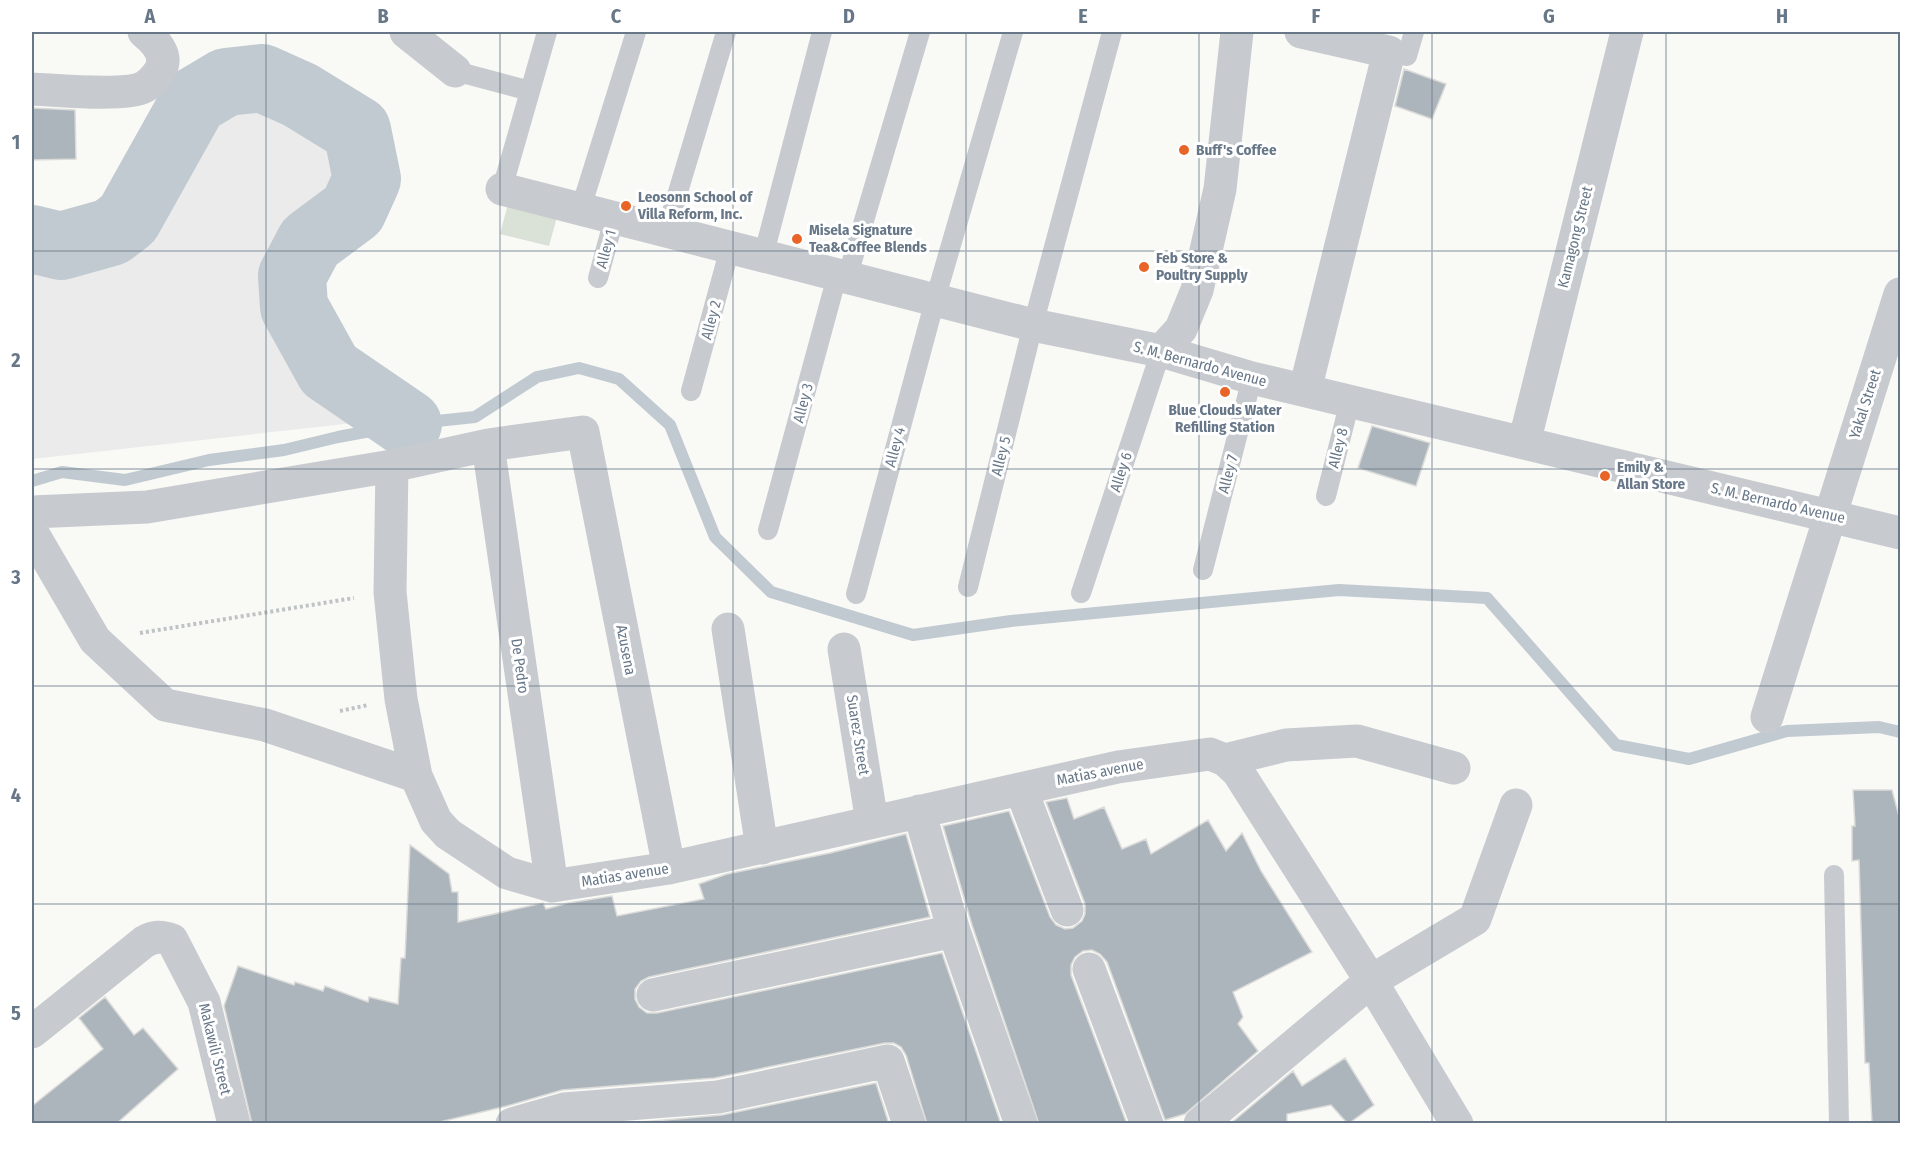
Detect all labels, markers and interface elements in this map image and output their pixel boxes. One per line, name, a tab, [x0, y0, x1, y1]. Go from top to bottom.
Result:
text: A	[144, 4, 157, 28]
text: B	[377, 4, 389, 28]
text: C	[611, 4, 622, 28]
text: D	[843, 4, 855, 28]
text: E	[1078, 4, 1088, 28]
text: F	[1312, 4, 1321, 28]
text: G	[1543, 4, 1555, 28]
text: H	[1776, 4, 1788, 28]
text: 1	[12, 130, 20, 154]
place label: Buff's Coffee	[1196, 141, 1277, 159]
marker: Buff's Coffee	[1177, 143, 1191, 157]
street label: Kamagong Street	[1554, 184, 1596, 290]
place label: Leosonn School of Villa Reform, Inc.	[637, 188, 753, 223]
marker: Leosonn School of Villa Reform, Inc.	[619, 199, 633, 213]
place label: Misela Signature Tea&Coffee Blends	[809, 221, 927, 256]
street label: Alley 1	[592, 228, 620, 270]
marker: Misela Signature Tea&Coffee Blends	[790, 232, 804, 246]
place label: Feb Store & Poultry Supply	[1156, 249, 1248, 284]
marker: Feb Store & Poultry Supply	[1137, 260, 1151, 274]
street label: Alley 2	[697, 298, 725, 342]
street label: S. M. Bernardo Avenue	[1132, 338, 1268, 390]
text: 2	[10, 348, 21, 372]
street label: Yakal Street	[1845, 367, 1885, 441]
street label: Alley 3	[789, 381, 817, 425]
marker: Blue Clouds Water Refilling Station	[1218, 385, 1232, 399]
place label: Blue Clouds Water Refilling Station	[1168, 401, 1282, 436]
street label: Alley 4	[881, 425, 909, 469]
street label: Alley 8	[1324, 426, 1352, 470]
street label: Alley 5	[987, 434, 1015, 478]
street label: Alley 6	[1106, 450, 1136, 494]
street label: Alley 7	[1215, 453, 1241, 495]
place label: Emily & Allan Store	[1616, 458, 1686, 493]
marker: Emily & Allan Store	[1598, 469, 1612, 483]
street label: S. M. Bernardo Avenue	[1709, 479, 1847, 527]
text: 3	[10, 565, 21, 589]
street label: Azusena	[612, 623, 640, 677]
street label: De Pedro	[507, 637, 533, 695]
street label: Suarez Street	[843, 694, 873, 777]
street label: Matias avenue	[1055, 755, 1145, 789]
text: 4	[11, 783, 21, 807]
street label: Matias avenue	[580, 859, 670, 891]
text: 5	[11, 1001, 21, 1025]
street label: Makawili Street	[195, 1001, 235, 1097]

